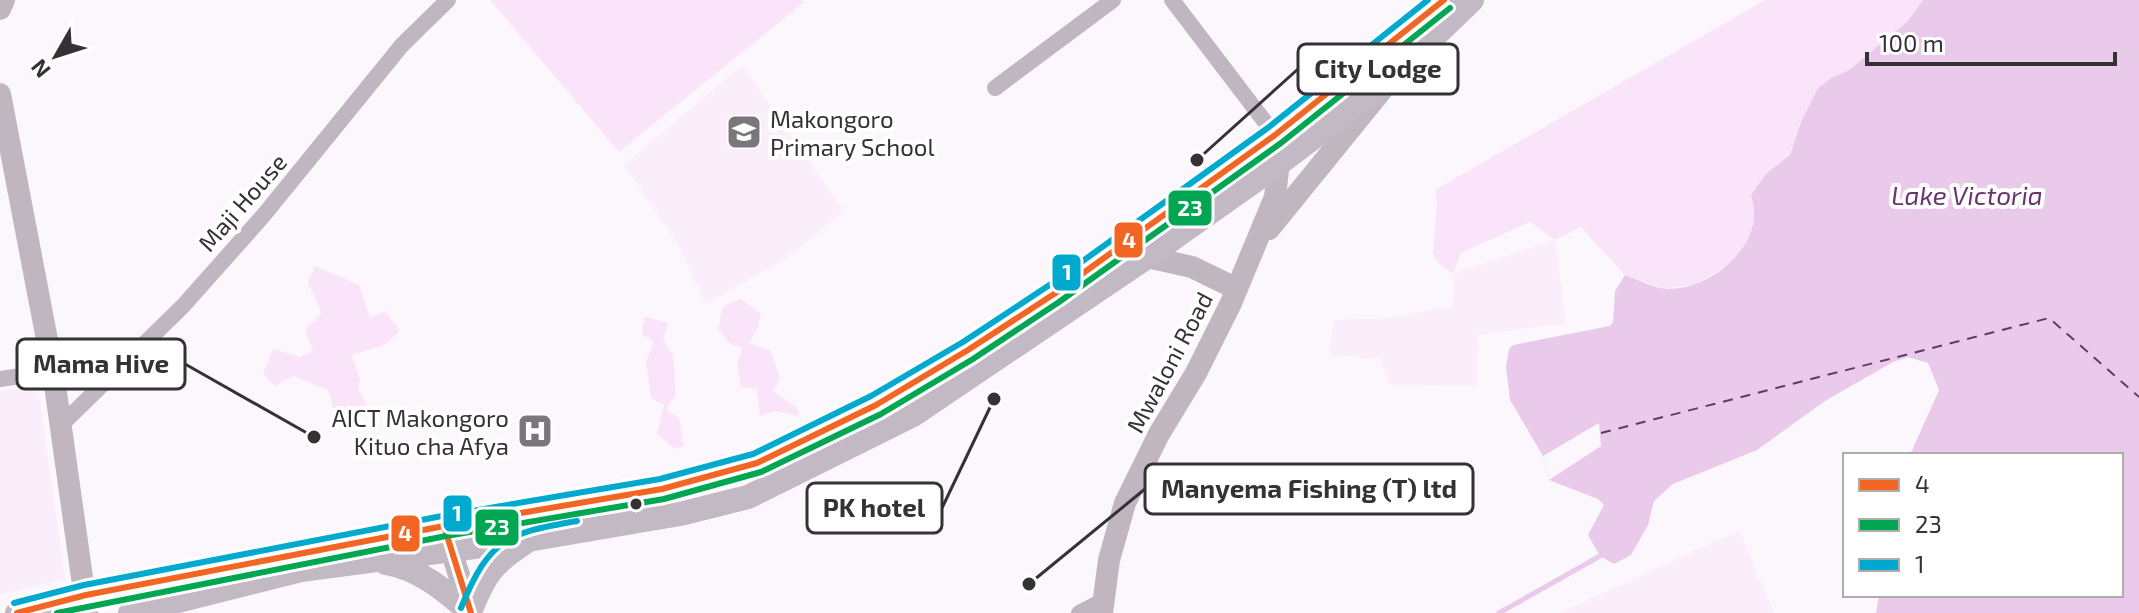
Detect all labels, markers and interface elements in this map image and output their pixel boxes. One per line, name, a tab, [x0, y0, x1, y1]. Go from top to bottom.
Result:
north arrow	[16, 16, 96, 96]
scale bar	[1867, 16, 2115, 66]
text: 100 m	[1879, 28, 1944, 57]
callout: City Lodge	[1298, 44, 1458, 94]
text: City Lodge	[1314, 52, 1442, 84]
text: N	[25, 55, 55, 84]
place label: Makongoro Primary School	[770, 104, 935, 161]
school or university icon: Makongoro Primary School	[725, 113, 763, 151]
street label: Maji House	[192, 147, 292, 257]
water label: Lake Victoria	[1891, 179, 2043, 210]
line badge: 23	[1167, 189, 1213, 227]
text: 23	[1177, 194, 1203, 220]
line badge: 4	[1113, 221, 1144, 259]
text: 4	[1122, 226, 1136, 252]
line badge: 1	[1051, 253, 1082, 292]
text: 1	[1062, 258, 1072, 284]
street label: Mwaloni Road	[1120, 287, 1218, 437]
callout: Mama Hive	[17, 339, 185, 389]
text: Mama Hive	[33, 347, 169, 378]
place label: AICT Makongoro Kituo cha Afya	[332, 403, 509, 460]
hospital icon: AICT Makongoro Kituo cha Afya	[516, 412, 554, 450]
legend	[1843, 453, 2123, 597]
callout: Manyema Fishing (T) ltd	[1145, 464, 1473, 514]
text: 4	[1915, 469, 1930, 498]
text: Manyema Fishing (T) ltd	[1161, 472, 1457, 504]
callout: PK hotel	[807, 483, 942, 533]
text: PK hotel	[823, 491, 926, 522]
line badge: 1	[442, 494, 473, 533]
unlabelled marker	[628, 496, 644, 512]
text: 1	[452, 499, 462, 525]
line badge: 23	[474, 508, 520, 547]
text: 23	[1915, 509, 1942, 538]
text: 23	[484, 513, 510, 539]
line badge: 4	[390, 514, 421, 553]
text: 4	[398, 519, 412, 545]
text: 1	[1915, 549, 1925, 578]

